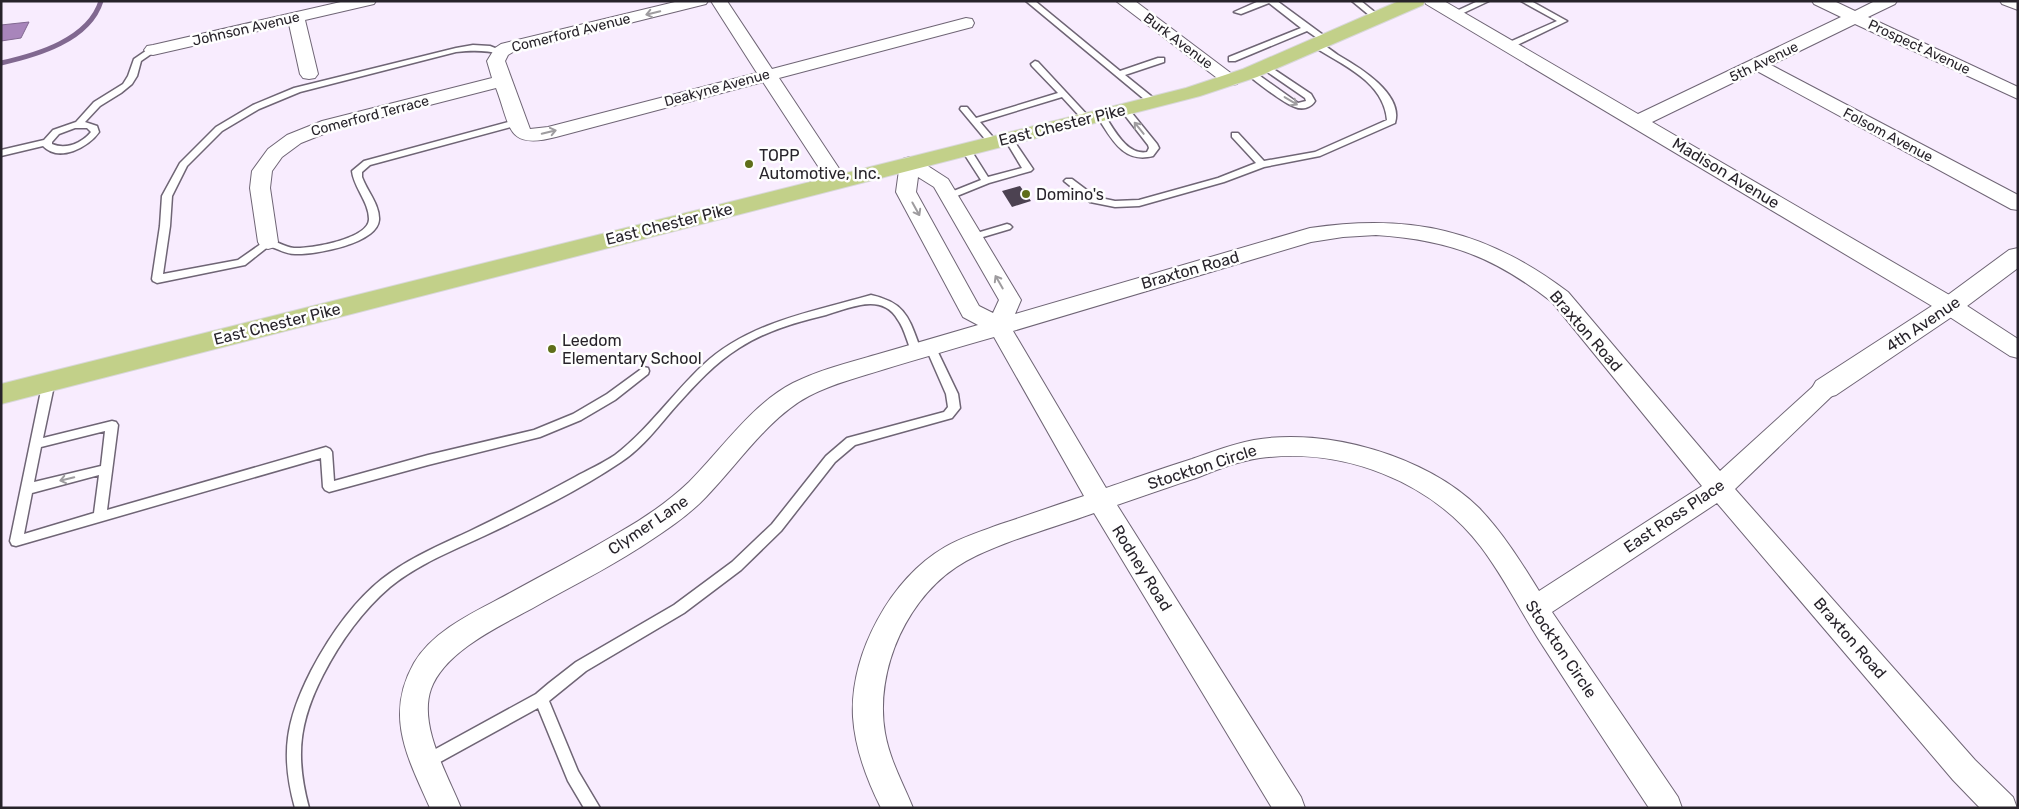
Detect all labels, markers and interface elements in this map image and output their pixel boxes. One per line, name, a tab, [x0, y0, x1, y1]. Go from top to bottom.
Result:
street label: Johnson Avenue	[191, 8, 301, 50]
one-way arrow	[645, 9, 661, 18]
street label: Burk Avenue	[1140, 9, 1216, 73]
street label: Comerford Avenue	[510, 10, 632, 56]
street label: Prospect Avenue	[1865, 16, 1973, 78]
street label: 5th Avenue	[1727, 38, 1801, 86]
street label: Deakyne Avenue	[662, 66, 772, 110]
street label: Comerford Terrace	[309, 92, 431, 140]
one-way arrow	[1283, 96, 1297, 106]
street label: East Chester Pike	[997, 100, 1127, 150]
street label: Folsom Avenue	[1840, 104, 1936, 166]
one-way arrow	[1134, 122, 1145, 135]
one-way arrow	[541, 127, 557, 136]
street label: Madison Avenue	[1669, 134, 1783, 212]
place label: TOPP Automotive, Inc.	[759, 146, 881, 183]
marker: TOPP Automotive, Inc.	[743, 158, 755, 170]
place label: Domino's	[1036, 185, 1104, 204]
marker: Domino's	[1020, 188, 1032, 200]
street label: East Chester Pike	[604, 199, 734, 249]
one-way arrow	[911, 202, 921, 217]
street label: Braxton Road	[1139, 247, 1241, 293]
one-way arrow	[994, 274, 1004, 289]
street label: Braxton Road	[1546, 287, 1626, 375]
street label: 4th Avenue	[1882, 292, 1964, 356]
street label: East Chester Pike	[212, 299, 342, 349]
place label: Leedom Elementary School	[562, 331, 702, 368]
marker: Leedom Elementary School	[546, 343, 558, 355]
street label: Stockton Circle	[1145, 440, 1259, 494]
one-way arrow	[59, 474, 75, 484]
street label: East Ross Place	[1620, 475, 1728, 557]
street label: Clymer Lane	[604, 491, 692, 559]
street label: Rodney Road	[1108, 522, 1176, 614]
street label: Braxton Road	[1810, 594, 1890, 682]
street label: Stockton Circle	[1521, 597, 1601, 701]

